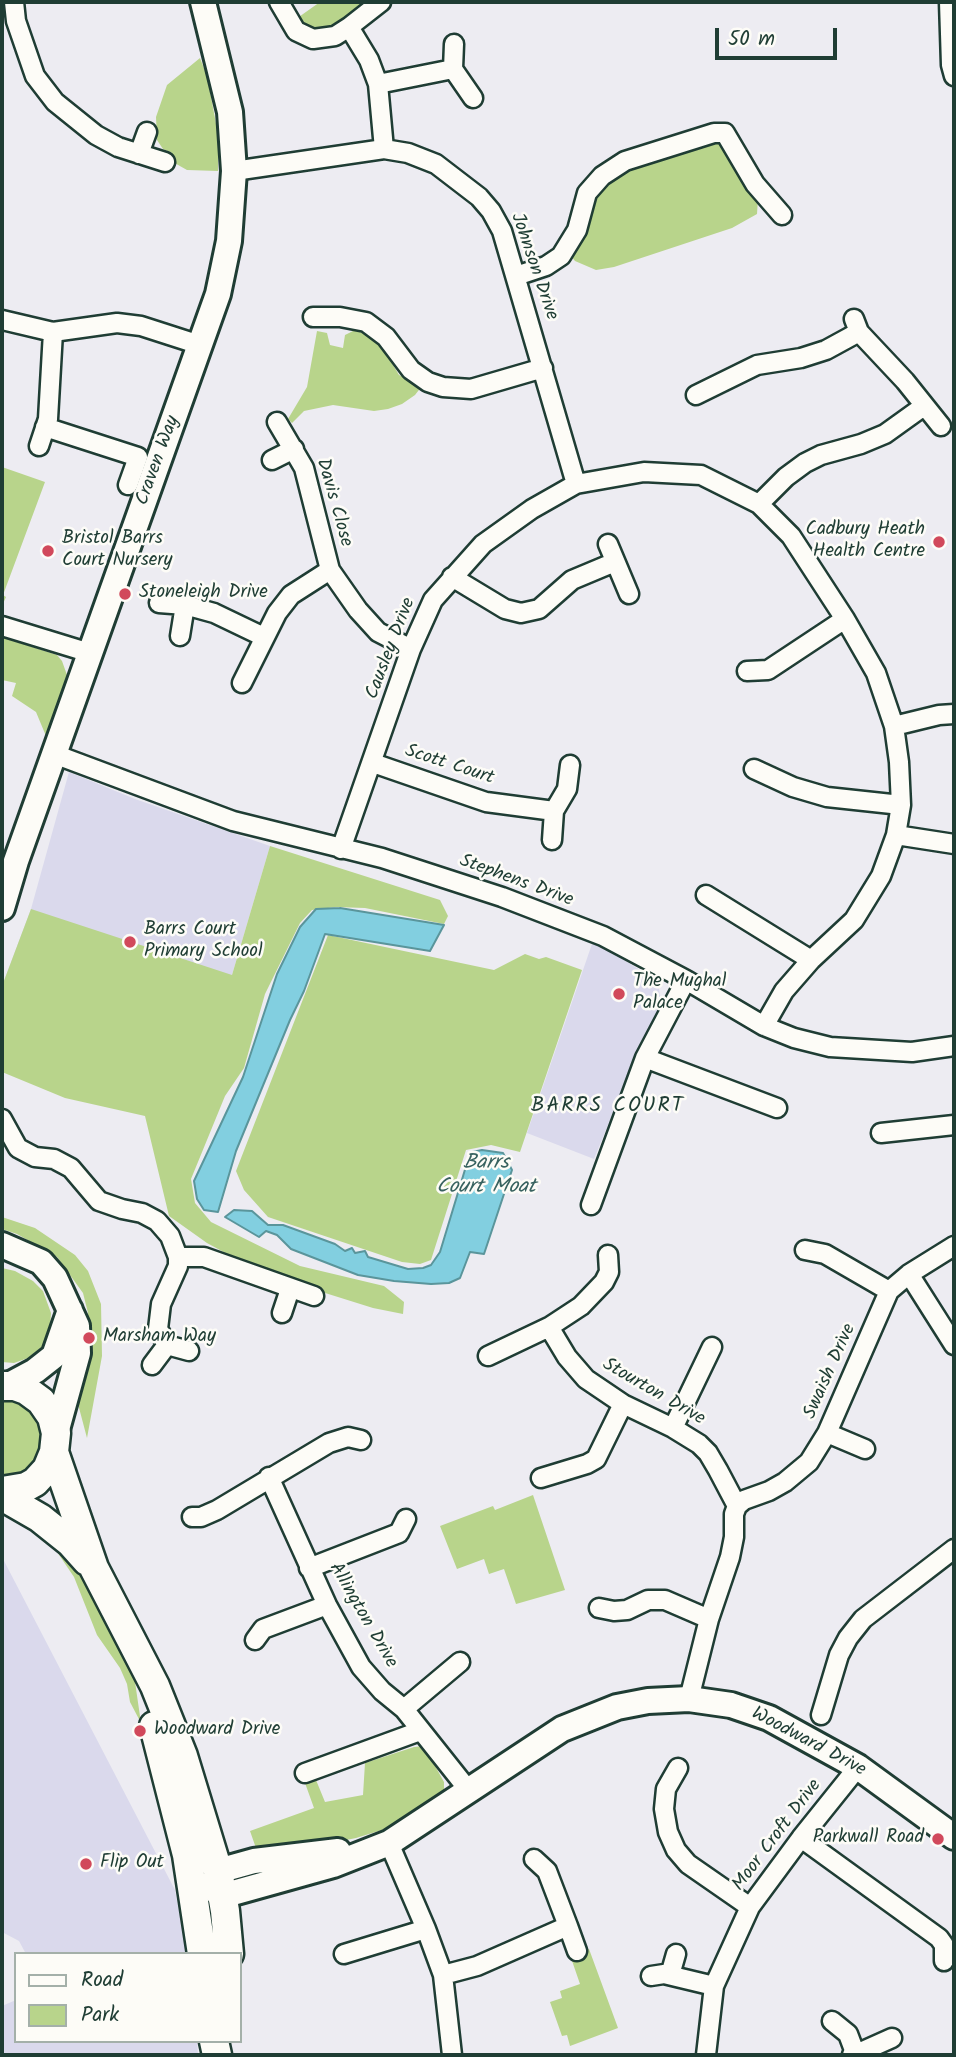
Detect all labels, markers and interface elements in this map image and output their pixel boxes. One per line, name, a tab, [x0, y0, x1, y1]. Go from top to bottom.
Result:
scale bar	[718, 14, 841, 58]
text: 50 m	[728, 23, 775, 56]
street label: Johnson Drive	[504, 210, 562, 324]
street label: Craven Way	[132, 413, 186, 509]
street label: Davis Close	[310, 456, 356, 550]
place label: Cadbury Heath Health Centre	[806, 520, 925, 564]
place label: Bristol Barrs Court Nursery	[62, 529, 173, 573]
marker: Cadbury Heath Health Centre	[931, 534, 947, 550]
marker: Bristol Barrs Court Nursery	[40, 543, 56, 559]
place label: Stoneleigh Drive	[139, 583, 268, 605]
marker: Stoneleigh Drive	[117, 586, 133, 602]
street label: Causley Drive	[362, 595, 422, 703]
street label: Scott Court	[402, 741, 496, 791]
street label: Stephens Drive	[456, 851, 576, 913]
place label: Barrs Court Primary School	[144, 920, 263, 964]
marker: Barrs Court Primary School	[122, 934, 138, 950]
place label: The Mughal Palace	[633, 972, 726, 1016]
marker: The Mughal Palace	[611, 986, 627, 1002]
district label: BARRS COURT	[532, 1094, 684, 1120]
water label: Barrs Court Moat	[436, 1151, 536, 1201]
street label: Swaish Drive	[800, 1321, 862, 1423]
place label: Marsham Way	[103, 1327, 216, 1349]
marker: Marsham Way	[81, 1330, 97, 1346]
street label: Stourton Drive	[598, 1354, 708, 1432]
street label: Allington Drive	[323, 1559, 401, 1673]
street label: Woodward Drive	[747, 1703, 869, 1783]
place label: Woodward Drive	[154, 1720, 280, 1742]
marker: Woodward Drive	[132, 1723, 148, 1739]
street label: Moor Croft Drive	[729, 1776, 827, 1896]
place label: Parkwall Road	[813, 1828, 924, 1850]
marker: Parkwall Road	[930, 1831, 946, 1847]
place label: Flip Out	[100, 1853, 164, 1875]
marker: Flip Out	[78, 1856, 94, 1872]
legend	[14, 1952, 242, 2043]
text: Road	[81, 1964, 123, 1997]
text: Park	[81, 1999, 119, 2032]

